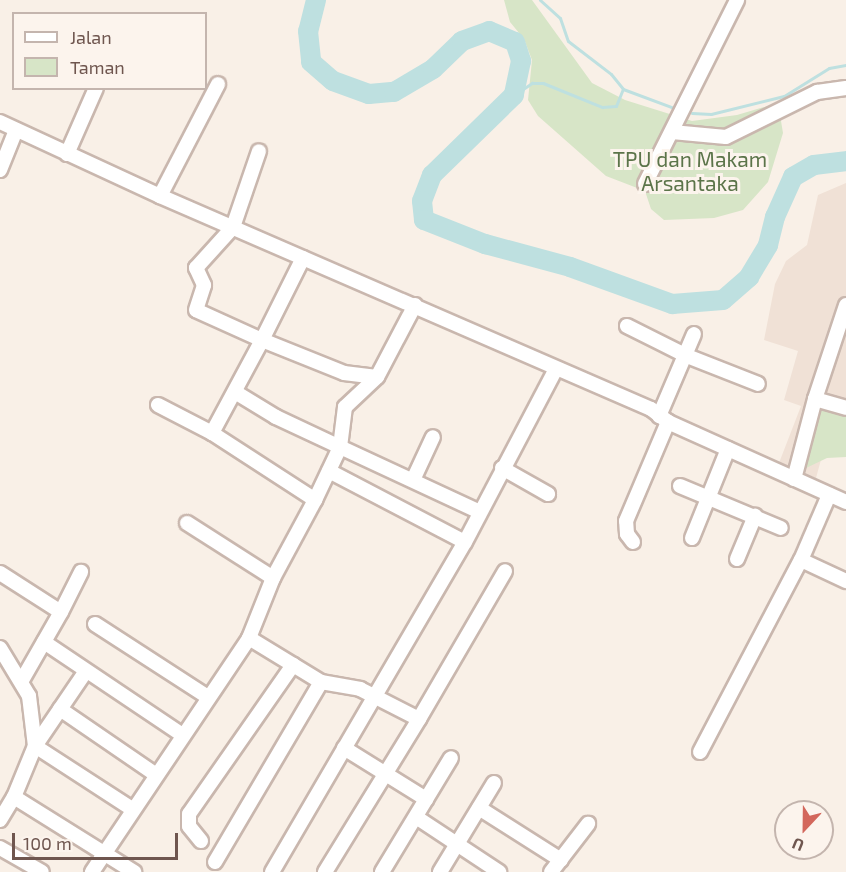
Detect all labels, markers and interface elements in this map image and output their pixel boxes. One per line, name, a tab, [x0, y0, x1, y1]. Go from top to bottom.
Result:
legend	[12, 12, 207, 90]
text: Jalan	[70, 26, 112, 48]
text: Taman	[70, 56, 125, 78]
park label: TPU dan Makam Arsantaka	[613, 146, 767, 196]
north arrow	[774, 800, 834, 860]
scale bar	[15, 821, 182, 859]
text: 100 m	[23, 832, 72, 854]
text: U	[789, 834, 806, 856]

